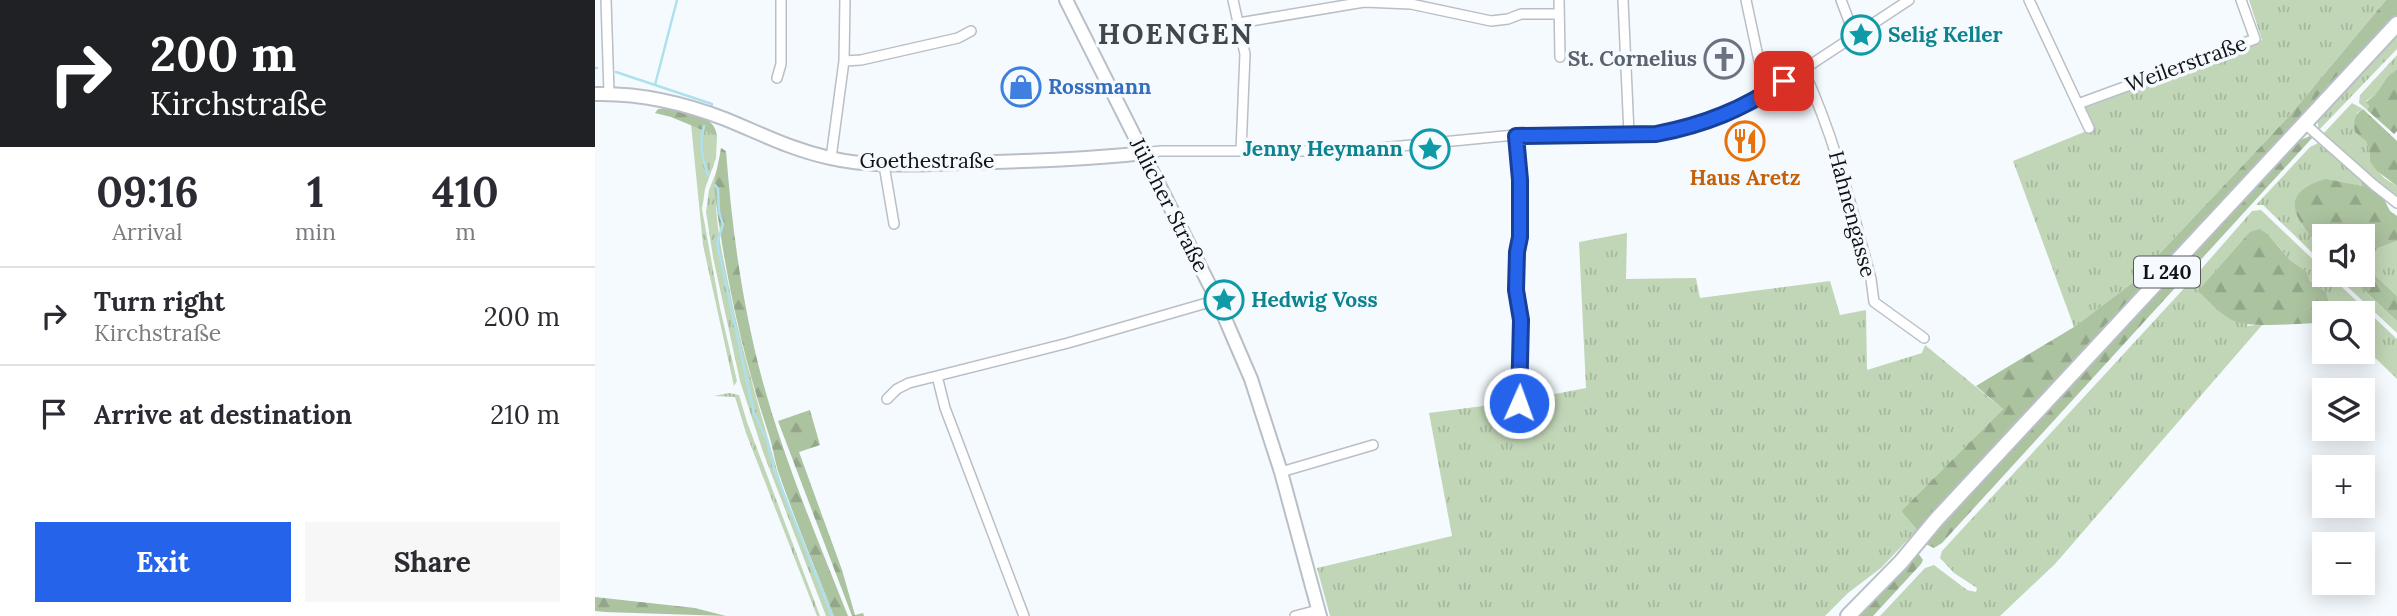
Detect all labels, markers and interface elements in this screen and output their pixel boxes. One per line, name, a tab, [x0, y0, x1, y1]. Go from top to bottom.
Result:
place icon: Selig Keller	[1840, 14, 1882, 56]
district label: HOENGEN	[1098, 16, 1254, 52]
place label: Selig Keller	[1888, 21, 2003, 48]
text: 200 m	[150, 22, 296, 84]
icon: right	[35, 28, 126, 119]
street label: Weilerstraße	[2122, 29, 2250, 98]
church icon: St. Cornelius	[1703, 38, 1745, 80]
place label: St. Cornelius	[1568, 45, 1697, 72]
pin	[1754, 51, 1814, 111]
icon: arrive	[1765, 62, 1803, 100]
shop icon: Rossmann	[1000, 66, 1042, 108]
place label: Rossmann	[1048, 73, 1152, 100]
text: Kirchstraße	[150, 83, 327, 124]
restaurant icon: Haus Aretz	[1724, 120, 1766, 162]
place icon: Jenny Heymann	[1409, 128, 1451, 170]
street label: Jülicher Straße	[1124, 132, 1215, 276]
place label: Jenny Heymann	[1243, 135, 1403, 162]
street label: Goethestraße	[860, 147, 994, 174]
street label: Hahnengasse	[1823, 148, 1882, 280]
place label: Haus Aretz	[1690, 164, 1801, 191]
text: 09:16	[96, 165, 199, 219]
text: 1	[307, 165, 324, 219]
text: 410	[432, 165, 499, 219]
text: Arrival	[112, 217, 183, 246]
text: min	[295, 217, 336, 246]
text: m	[455, 217, 476, 246]
map controls	[2312, 224, 2375, 595]
button: sound	[2312, 224, 2375, 287]
road number: L 240	[2134, 256, 2200, 288]
place icon: Hedwig Voss	[1203, 279, 1245, 321]
text: Turn right	[94, 285, 225, 318]
place label: Hedwig Voss	[1251, 286, 1378, 313]
icon: right	[35, 297, 73, 335]
text: 200 m	[484, 300, 560, 333]
button: search	[2312, 301, 2375, 364]
text: Kirchstraße	[94, 318, 221, 347]
position arrow	[1482, 366, 1556, 440]
button: layers	[2312, 378, 2375, 441]
icon: arrive	[35, 395, 73, 433]
text: Arrive at destination	[94, 398, 352, 431]
text: 210 m	[490, 398, 560, 431]
button: +	[2312, 455, 2375, 518]
button: Exit	[35, 522, 291, 602]
button: Share	[305, 522, 560, 602]
button: −	[2312, 532, 2375, 595]

